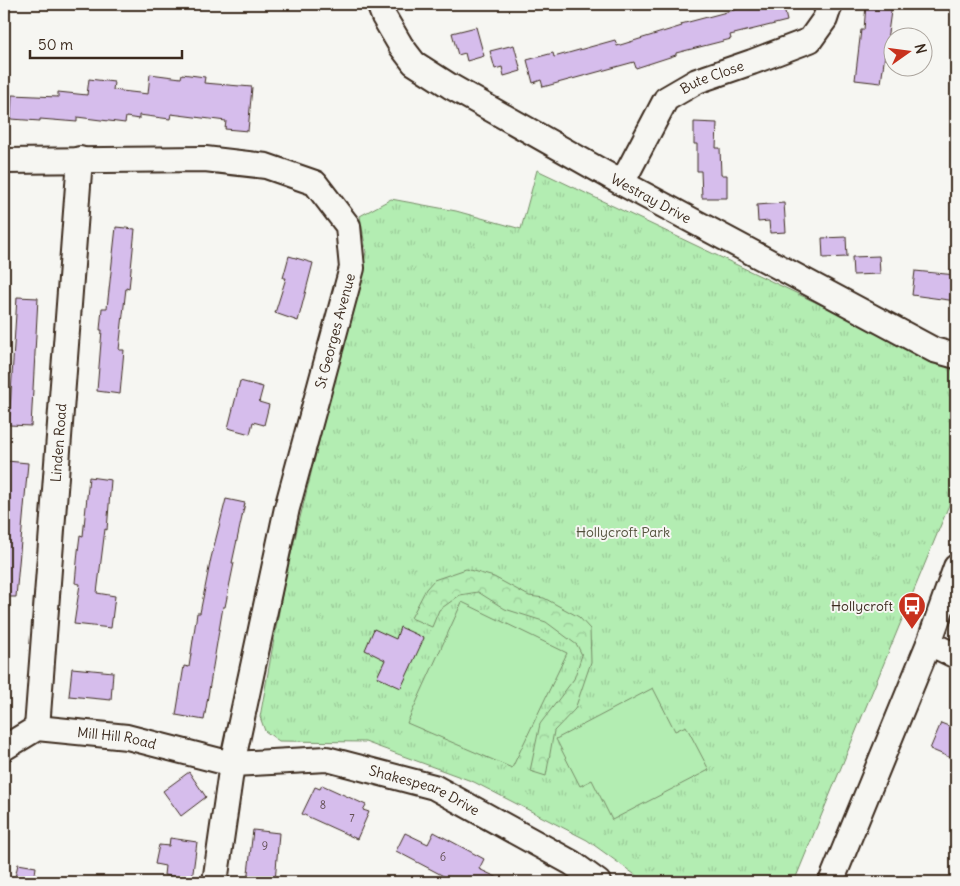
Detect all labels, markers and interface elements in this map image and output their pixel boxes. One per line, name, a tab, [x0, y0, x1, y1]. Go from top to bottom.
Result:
scale bar	[30, 28, 182, 60]
north arrow	[882, 28, 932, 78]
text: 50 m	[38, 35, 73, 54]
text: N	[911, 42, 931, 56]
street label: Bute Close	[677, 57, 746, 98]
street label: Westray Drive	[608, 169, 694, 227]
street label: St Georges Avenue	[311, 271, 359, 391]
street label: Linden Road	[47, 403, 70, 483]
park label: Hollycroft Park	[576, 523, 670, 541]
bus stop icon: Hollycroft	[897, 591, 927, 630]
place label: Hollycroft	[831, 597, 893, 615]
street label: Mill Hill Road	[76, 723, 158, 753]
street label: Shakespeare Drive	[367, 761, 483, 819]
house number: 8	[320, 798, 326, 812]
house number: 7	[349, 811, 355, 825]
house number: 9	[262, 839, 268, 853]
house number: 6	[440, 850, 446, 864]

